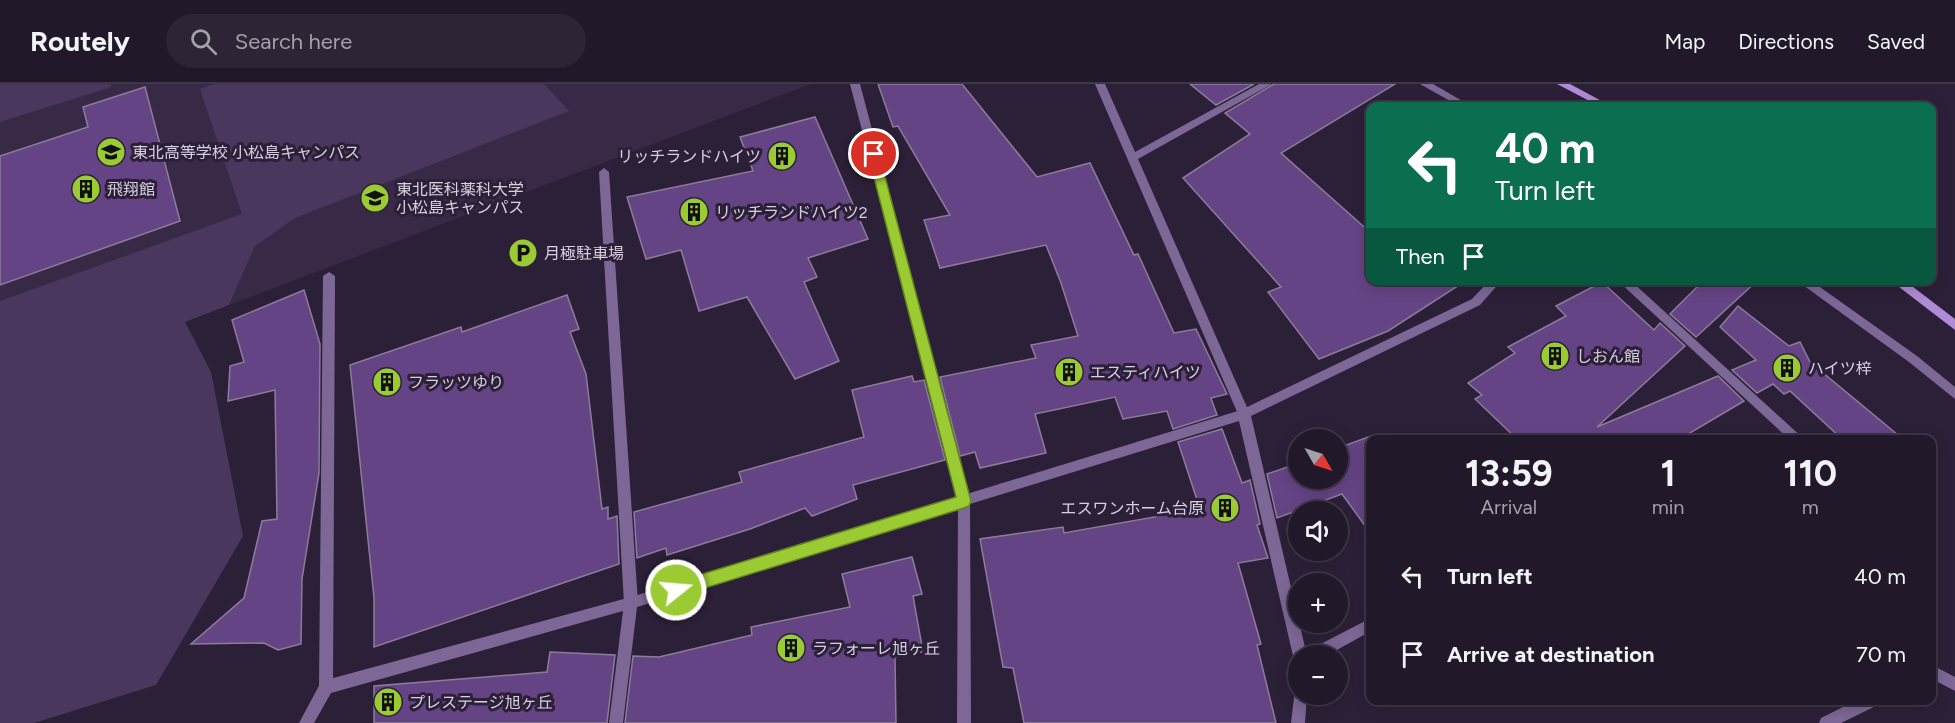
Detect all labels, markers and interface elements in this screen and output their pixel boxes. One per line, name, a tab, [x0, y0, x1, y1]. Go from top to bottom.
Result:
search box	[166, 14, 586, 68]
text: Routely	[30, 24, 130, 58]
icon: search	[187, 25, 220, 58]
text: Search here	[235, 28, 352, 55]
text: Map	[1664, 29, 1705, 54]
text: Directions	[1738, 29, 1834, 54]
text: Saved	[1867, 29, 1925, 54]
text: 40 m	[1495, 123, 1595, 174]
icon: left	[1396, 126, 1474, 204]
pin	[848, 128, 899, 179]
school or university icon: 東北高等学校 小松島キャンパス	[95, 136, 127, 168]
icon: arrive	[857, 137, 890, 170]
building icon: リッチランドハイツ	[766, 140, 798, 172]
place label: 東北高等学校 小松島キャンパス	[132, 143, 360, 162]
place label: リッチランドハイツ	[617, 147, 761, 166]
building icon: 飛翔館	[70, 173, 102, 205]
text: Turn left	[1495, 174, 1595, 207]
place label: 飛翔館	[107, 180, 155, 199]
place label: 東北医科薬科大学 小松島キャンパス	[396, 180, 524, 217]
school or university icon: 東北医科薬科大学 小松島キャンパス	[359, 182, 391, 214]
building icon: リッチランドハイツ2	[678, 196, 710, 228]
place label: リッチランドハイツ2	[715, 203, 868, 222]
parking icon: 月極駐車場	[507, 237, 539, 269]
icon: arrive	[1457, 240, 1490, 273]
text: Then	[1396, 243, 1445, 270]
place label: 月極駐車場	[544, 244, 624, 263]
building icon: しおん館	[1539, 340, 1571, 372]
place label: しおん館	[1576, 347, 1640, 366]
building icon: ハイツ梓	[1771, 352, 1803, 384]
building icon: エスティハイツ	[1053, 356, 1085, 388]
place label: ハイツ梓	[1808, 359, 1872, 378]
place label: エスティハイツ	[1090, 363, 1201, 382]
building icon: フラッツゆり	[371, 366, 403, 398]
place label: フラッツゆり	[408, 373, 504, 392]
north arrow	[1288, 429, 1348, 489]
map controls	[1288, 429, 1348, 705]
text: 13:59	[1465, 452, 1553, 495]
text: 1	[1660, 452, 1676, 495]
text: 110	[1783, 452, 1837, 495]
building icon: エスワンホーム台原	[1209, 492, 1241, 524]
text: Arrival	[1481, 495, 1537, 519]
text: min	[1652, 495, 1684, 519]
text: m	[1802, 495, 1819, 519]
place label: エスワンホーム台原	[1060, 499, 1204, 518]
button: sound	[1288, 501, 1348, 561]
position arrow	[644, 558, 708, 622]
icon: left	[1396, 560, 1429, 593]
text: Turn left	[1447, 563, 1533, 590]
text: 40 m	[1854, 563, 1906, 590]
button: +	[1288, 573, 1348, 633]
building icon: ラフォーレ旭ヶ丘	[775, 632, 807, 664]
icon: arrive	[1396, 638, 1429, 671]
place label: ラフォーレ旭ヶ丘	[812, 639, 940, 658]
text: Arrive at destination	[1447, 641, 1655, 668]
text: 70 m	[1856, 641, 1906, 668]
button: −	[1288, 645, 1348, 705]
building icon: プレステージ旭ヶ丘	[372, 686, 404, 718]
place label: プレステージ旭ヶ丘	[409, 693, 553, 712]

